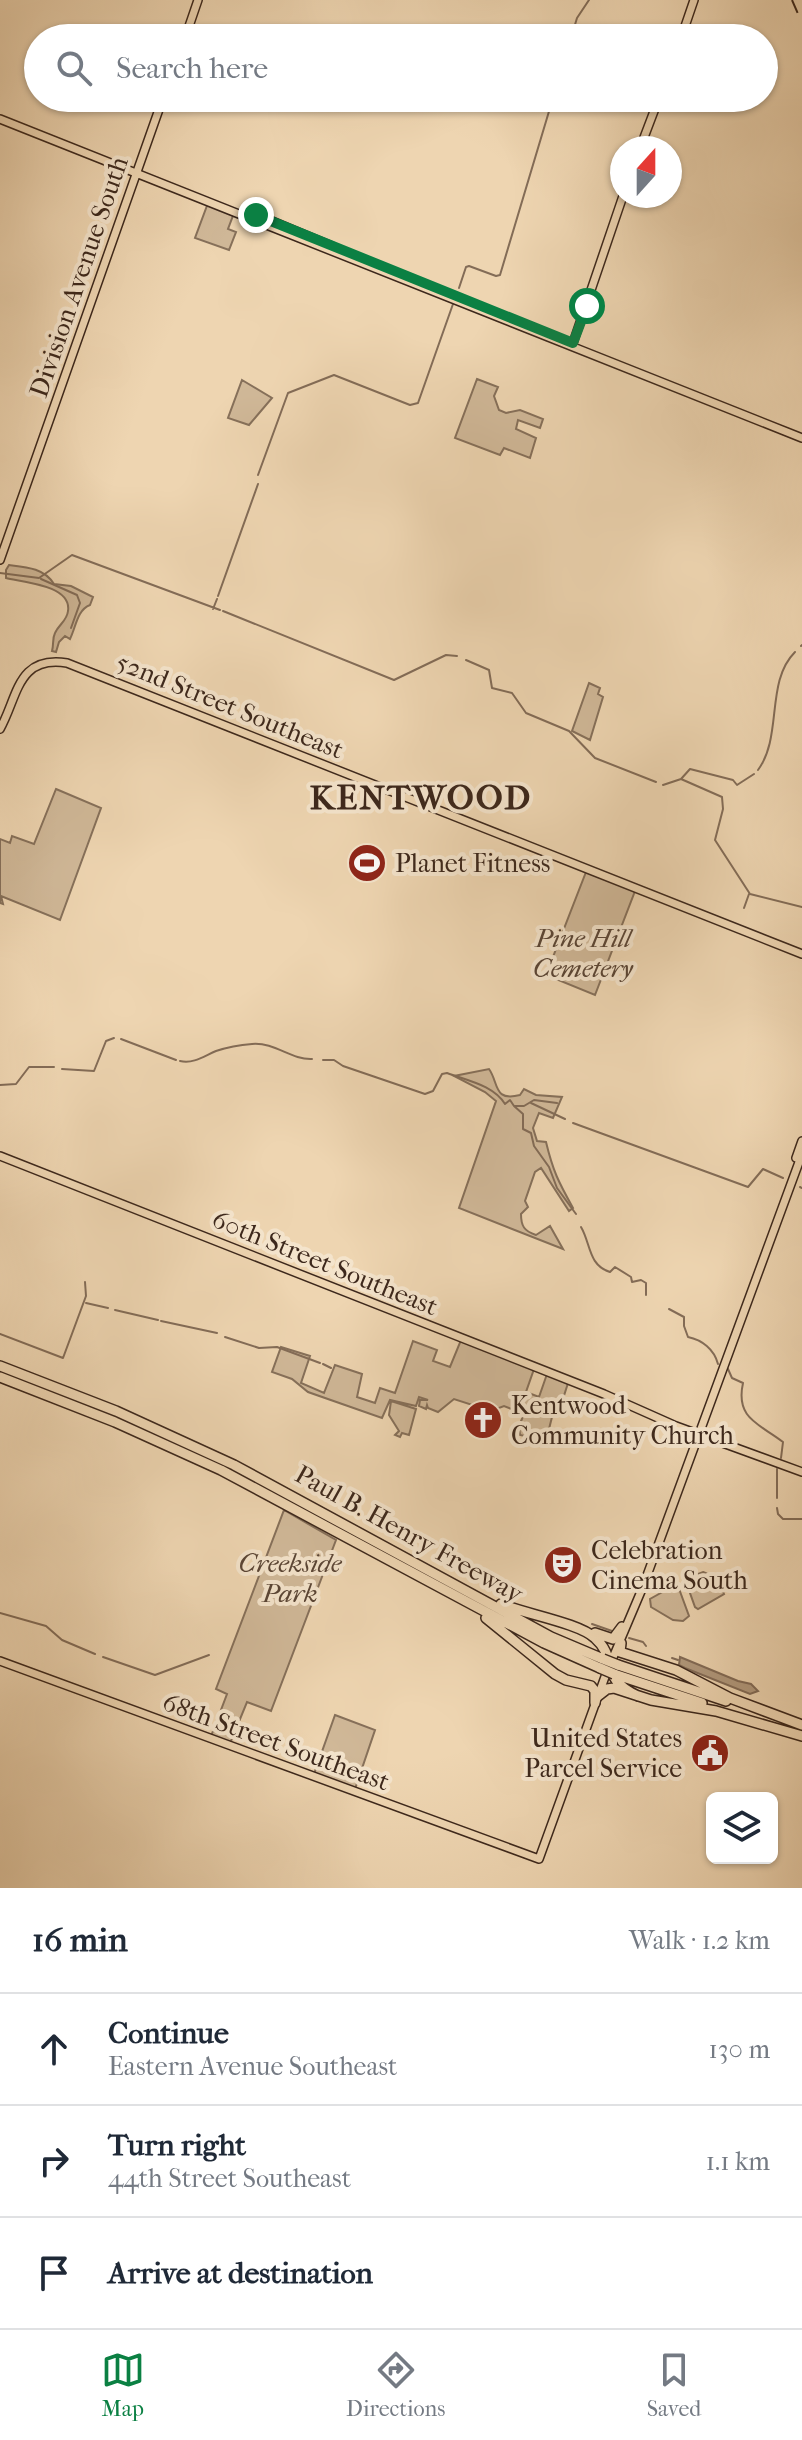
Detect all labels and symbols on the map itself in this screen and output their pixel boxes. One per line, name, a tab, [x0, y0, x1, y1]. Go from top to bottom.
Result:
north arrow	[610, 136, 682, 208]
street label: Division Avenue South	[23, 152, 135, 402]
route end	[238, 197, 274, 233]
route start	[569, 288, 605, 324]
street label: 52nd Street Southeast	[112, 646, 349, 766]
district label: KENTWOOD	[310, 778, 532, 818]
sports icon: Planet Fitness	[346, 842, 388, 884]
place label: Planet Fitness	[395, 848, 550, 879]
park label: Pine Hill Cemetery	[533, 923, 634, 984]
street label: 60th Street Southeast	[208, 1204, 443, 1323]
place label: Kentwood Community Church	[511, 1390, 734, 1451]
church icon: Kentwood Community Church	[462, 1399, 504, 1441]
street label: Paul B. Henry Freeway	[290, 1458, 529, 1610]
place label: Celebration Cinema South	[591, 1535, 748, 1596]
theatre icon: Celebration Cinema South	[542, 1544, 584, 1586]
park label: Creekside Park	[239, 1548, 343, 1609]
street label: 68th Street Southeast	[158, 1687, 394, 1798]
place label: United States Parcel Service	[524, 1723, 682, 1784]
public building icon: United States Parcel Service	[689, 1732, 731, 1774]

